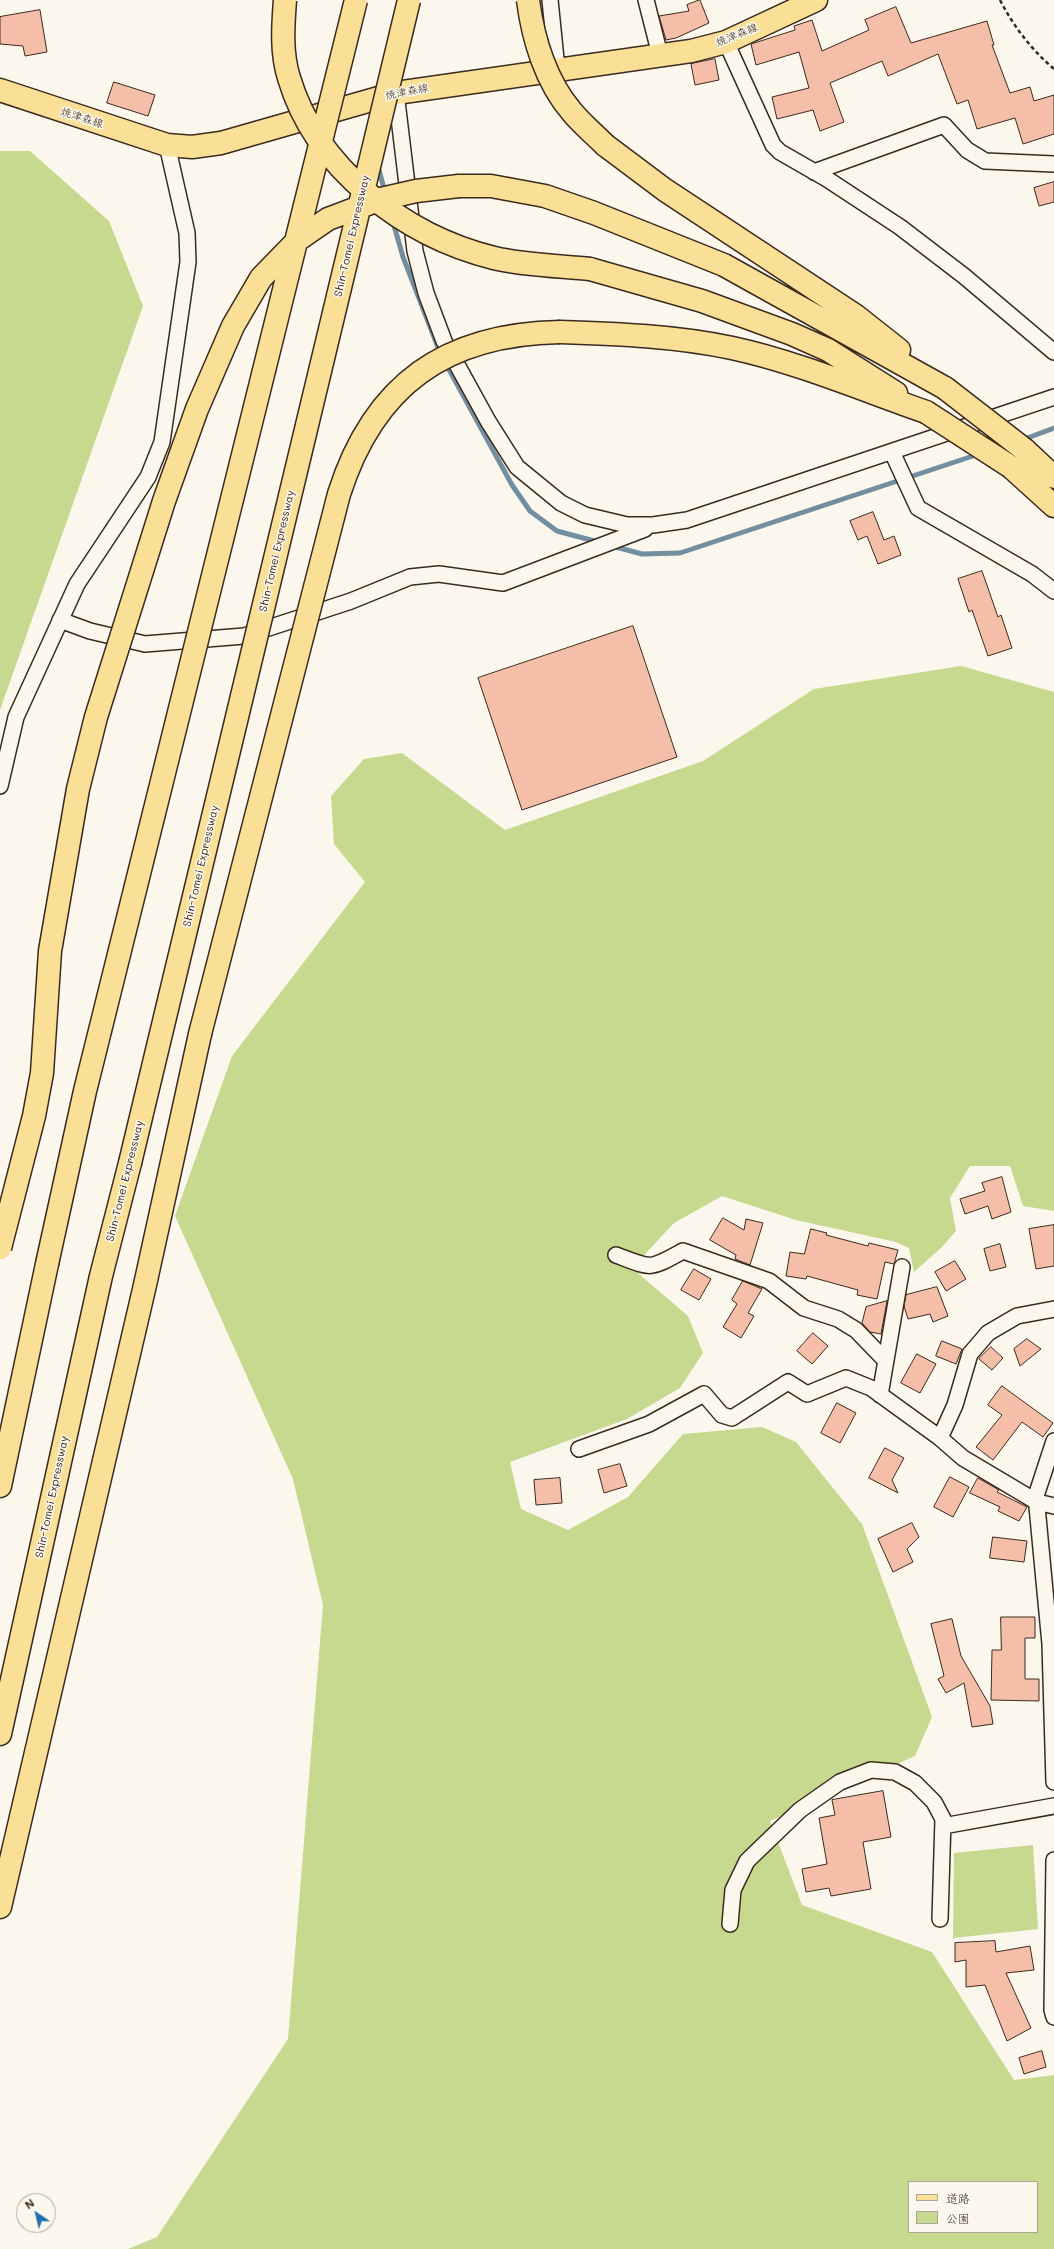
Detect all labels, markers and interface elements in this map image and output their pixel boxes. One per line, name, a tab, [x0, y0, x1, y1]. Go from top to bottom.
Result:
street label: 焼津森線	[714, 21, 760, 49]
street label: 焼津森線	[384, 81, 430, 103]
street label: 焼津森線	[59, 105, 105, 131]
street label: Shin-Tomei Expressway	[332, 174, 372, 298]
street label: Shin-Tomei Expressway	[257, 489, 297, 613]
street label: Shin-Tomei Expressway	[181, 804, 221, 928]
street label: Shin-Tomei Expressway	[104, 1119, 146, 1243]
street label: Shin-Tomei Expressway	[33, 1435, 71, 1559]
legend	[908, 2181, 1038, 2233]
text: 道路	[946, 2190, 970, 2206]
north arrow	[16, 2193, 56, 2233]
text: N	[22, 2195, 37, 2212]
text: 公園	[946, 2210, 970, 2226]

